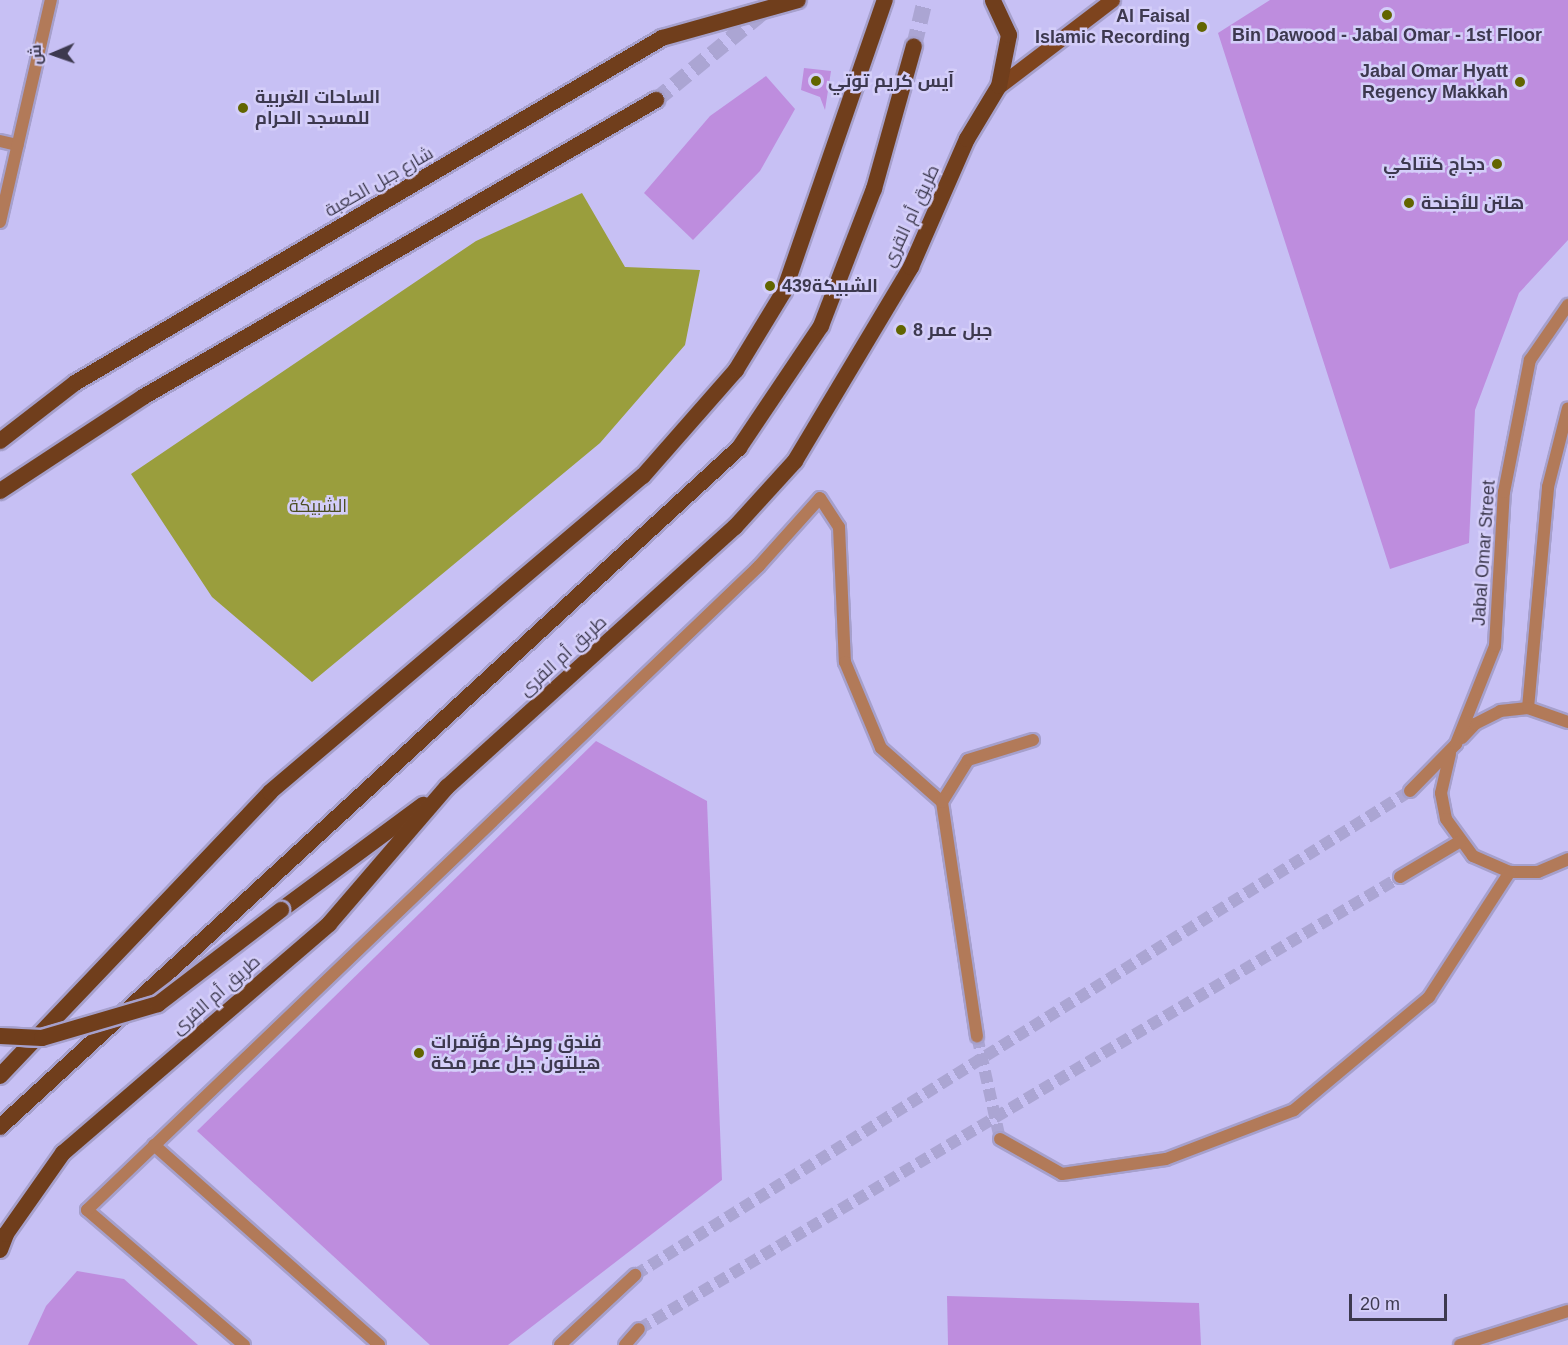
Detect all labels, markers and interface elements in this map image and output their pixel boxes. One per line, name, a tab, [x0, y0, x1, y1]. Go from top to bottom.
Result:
place label: Al Faisal Islamic Recording	[1035, 6, 1190, 48]
marker: Bin Dawood - Jabal Omar - 1st Floor	[1380, 8, 1394, 22]
marker: Al Faisal Islamic Recording	[1195, 20, 1209, 34]
north arrow	[24, 24, 84, 84]
place label: Bin Dawood - Jabal Omar - 1st Floor	[1232, 24, 1542, 46]
text: ش	[27, 44, 44, 65]
place label: Jabal Omar Hyatt Regency Makkah	[1360, 61, 1508, 104]
place label: آيس كريم توتي	[828, 70, 954, 92]
marker: آيس كريم توتي	[809, 74, 823, 88]
marker: Jabal Omar Hyatt Regency Makkah	[1513, 75, 1527, 89]
place label: الساحات الغربية للمسجد الحرام	[255, 87, 380, 130]
marker: الساحات الغربية للمسجد الحرام	[236, 101, 250, 115]
street label: شارع جبل الكعبة	[321, 142, 437, 222]
place label: دجاج كنتاكي	[1383, 153, 1485, 175]
marker: دجاج كنتاكي	[1490, 157, 1504, 171]
street label: طريق أم القرى	[878, 162, 944, 270]
place label: هلتن للأجنحة	[1421, 192, 1524, 214]
marker: هلتن للأجنحة	[1402, 196, 1416, 210]
place label: الشبيكة439	[782, 275, 878, 297]
marker: الشبيكة439	[763, 279, 777, 293]
place label: جبل عمر 8	[913, 319, 992, 341]
marker: جبل عمر 8	[894, 323, 908, 337]
street label: Jabal Omar Street	[1468, 479, 1500, 627]
park label: الشبيكة	[289, 495, 347, 517]
street label: طريق أم القرى	[515, 611, 611, 701]
street label: طريق أم القرى	[167, 951, 265, 1039]
place label: فندق ومركز مؤتمرات هيلتون جبل عمر مكة	[431, 1032, 602, 1074]
marker: فندق ومركز مؤتمرات هيلتون جبل عمر مكة	[412, 1046, 426, 1060]
scale bar	[1352, 1282, 1450, 1320]
text: 20 m	[1360, 1294, 1400, 1314]

